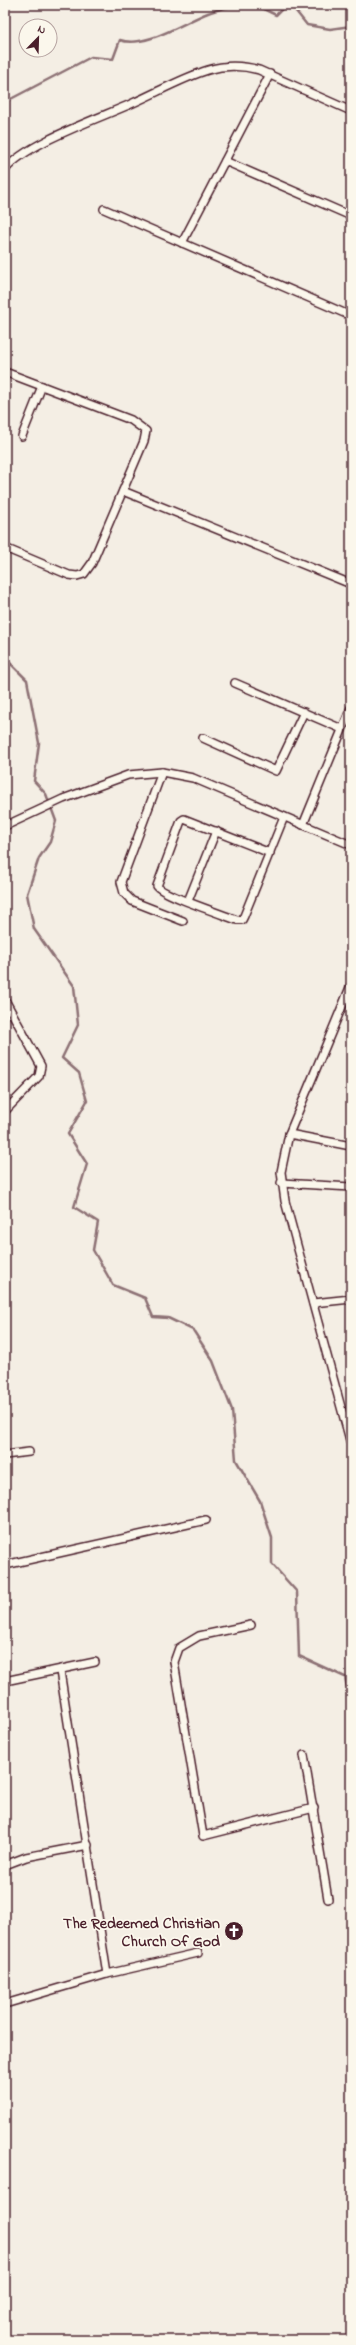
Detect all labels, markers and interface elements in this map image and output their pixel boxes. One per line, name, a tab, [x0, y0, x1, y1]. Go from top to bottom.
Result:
north arrow	[18, 18, 58, 58]
text: N	[35, 21, 48, 39]
place label: The Redeemed Christian Church Of God	[63, 1912, 220, 1954]
church icon: The Redeemed Christian Church Of God	[223, 1920, 245, 1942]

